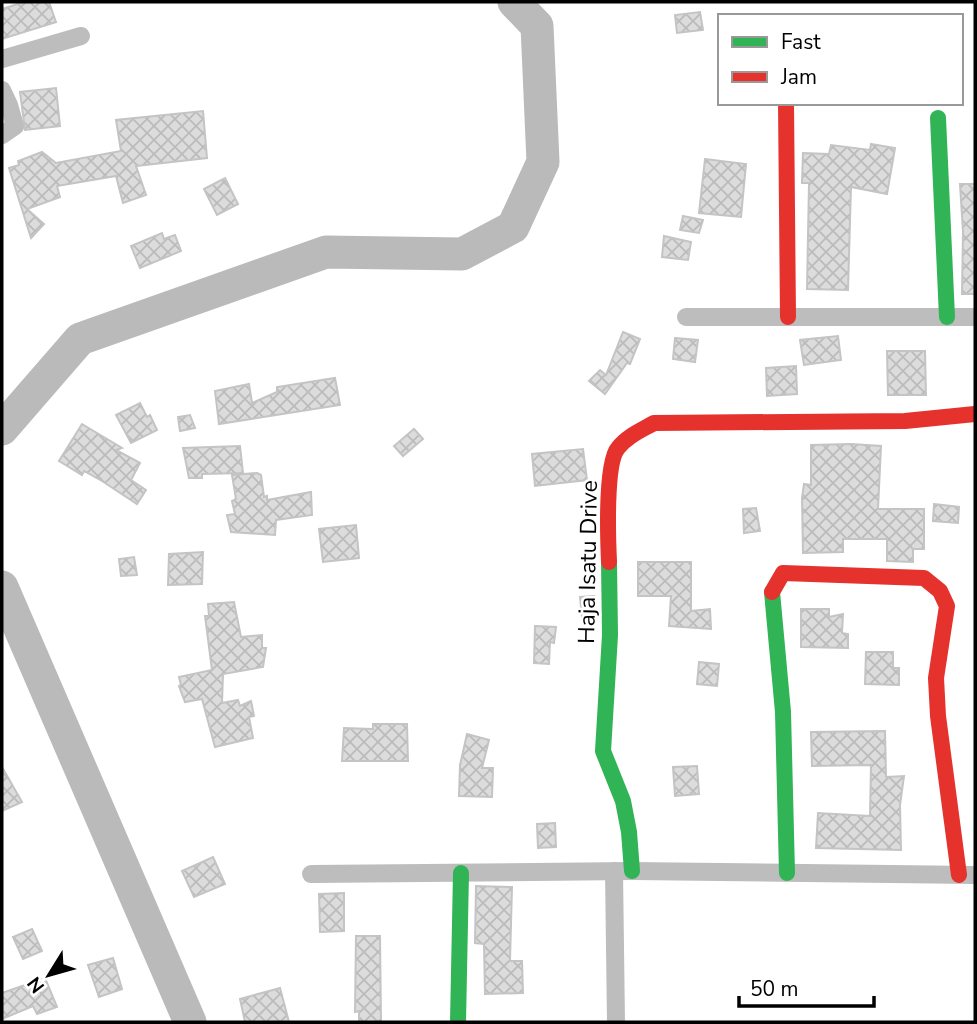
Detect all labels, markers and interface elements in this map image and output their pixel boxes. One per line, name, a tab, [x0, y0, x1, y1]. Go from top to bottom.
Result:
legend	[718, 14, 963, 105]
text: Fast	[781, 28, 821, 56]
text: Jam	[780, 63, 817, 91]
street label: Haja Isatu Drive	[571, 480, 605, 644]
north arrow	[14, 940, 84, 1010]
scale bar	[739, 964, 874, 1008]
text: N	[22, 971, 51, 998]
text: 50 m	[750, 975, 799, 1003]

